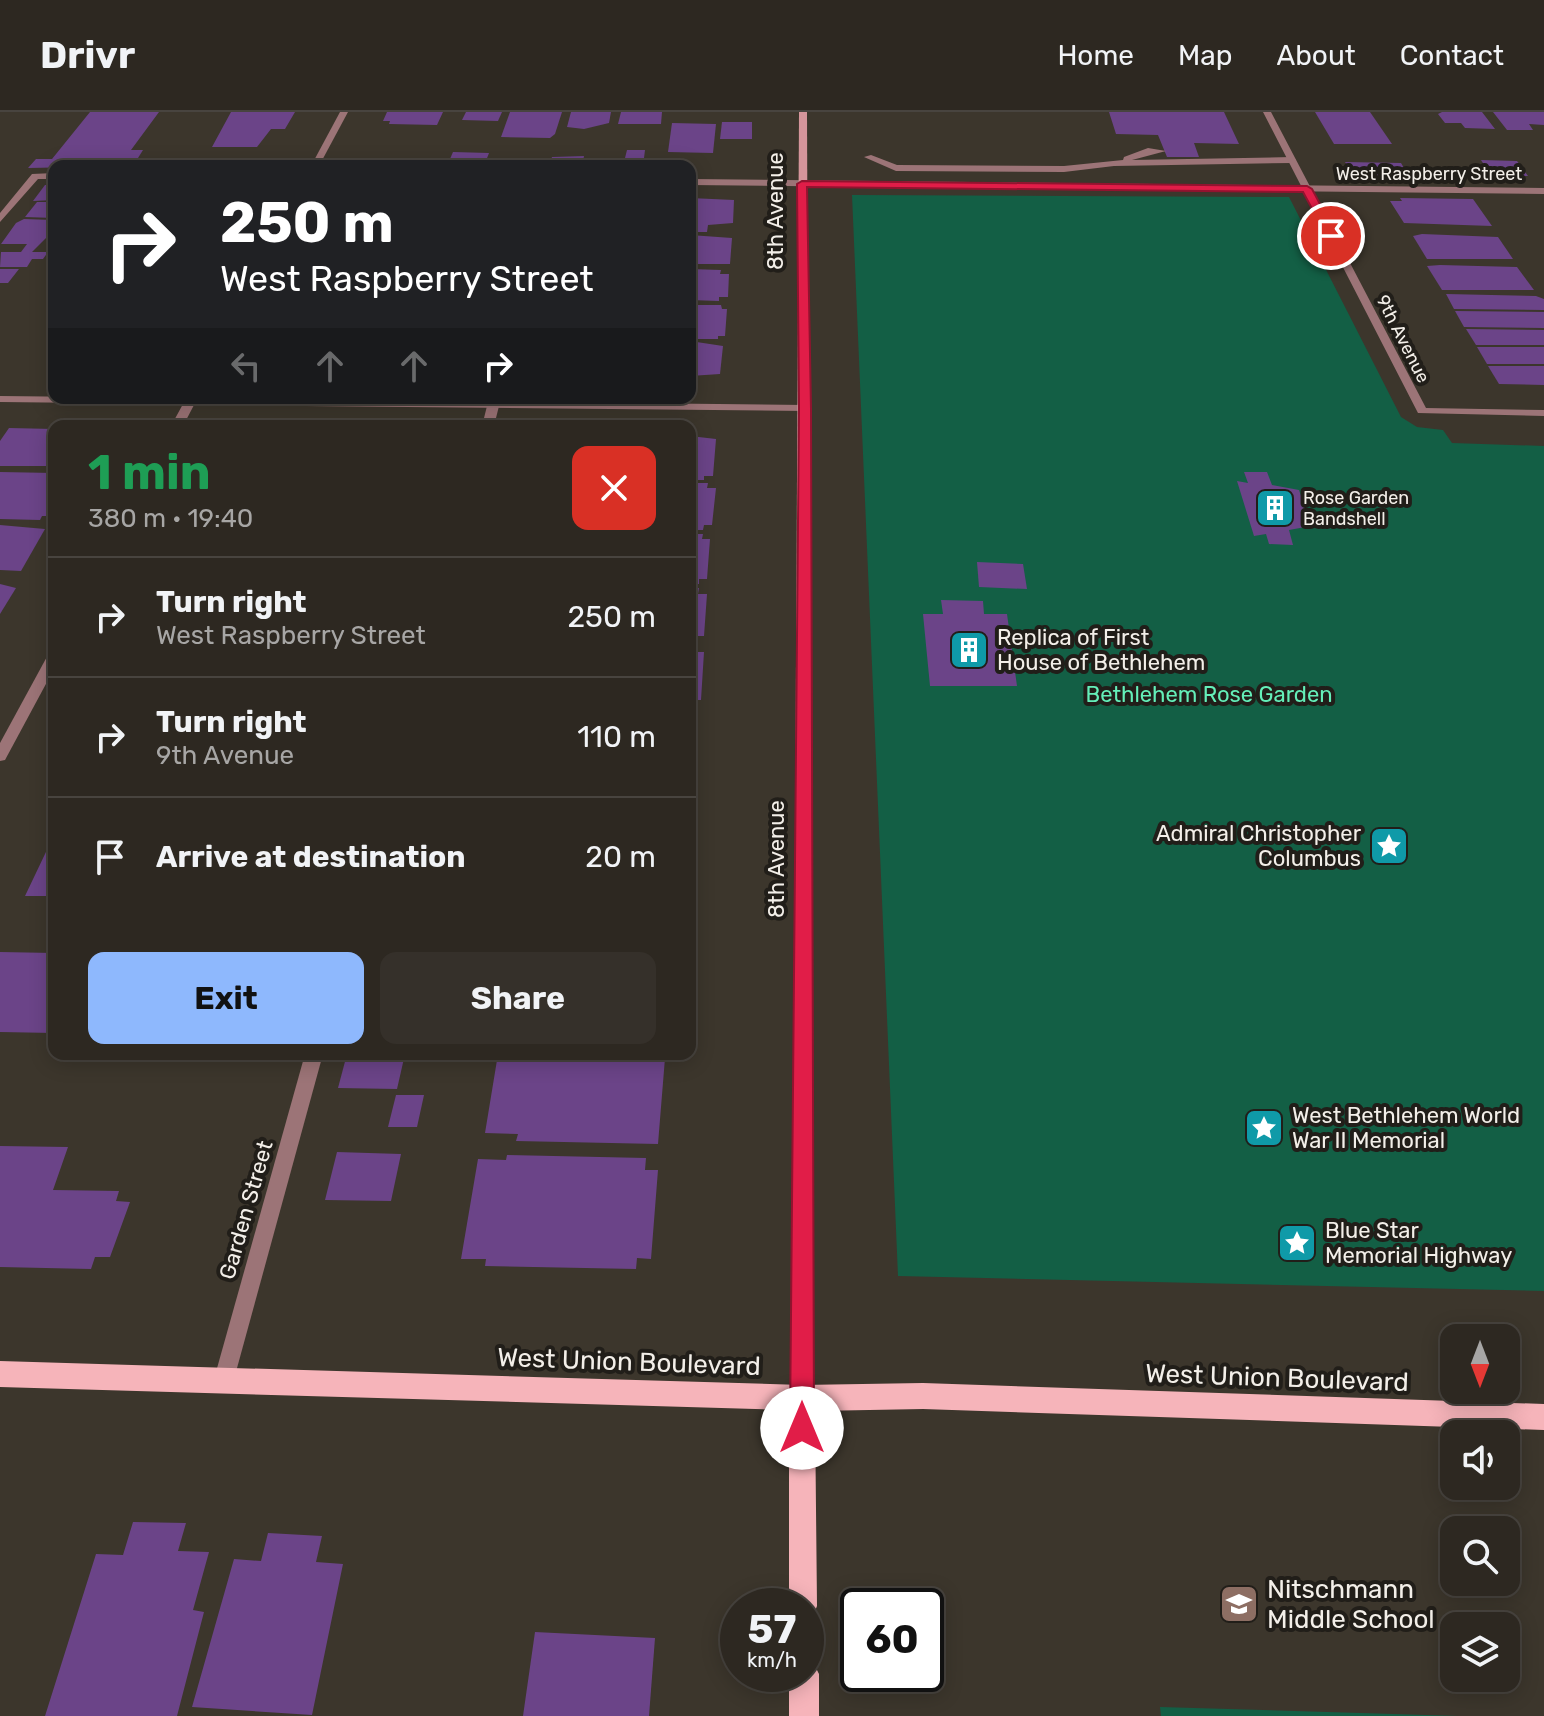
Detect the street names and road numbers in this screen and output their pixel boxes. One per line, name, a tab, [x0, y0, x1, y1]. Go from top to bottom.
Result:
street label: 8th Avenue	[762, 152, 789, 270]
street label: West Raspberry Street	[1336, 163, 1522, 185]
street label: 9th Avenue	[1371, 291, 1435, 387]
street label: 8th Avenue	[763, 800, 790, 918]
street label: Garden Street	[213, 1137, 279, 1282]
street label: West Union Boulevard	[497, 1342, 761, 1382]
street label: West Union Boulevard	[1145, 1358, 1409, 1398]

